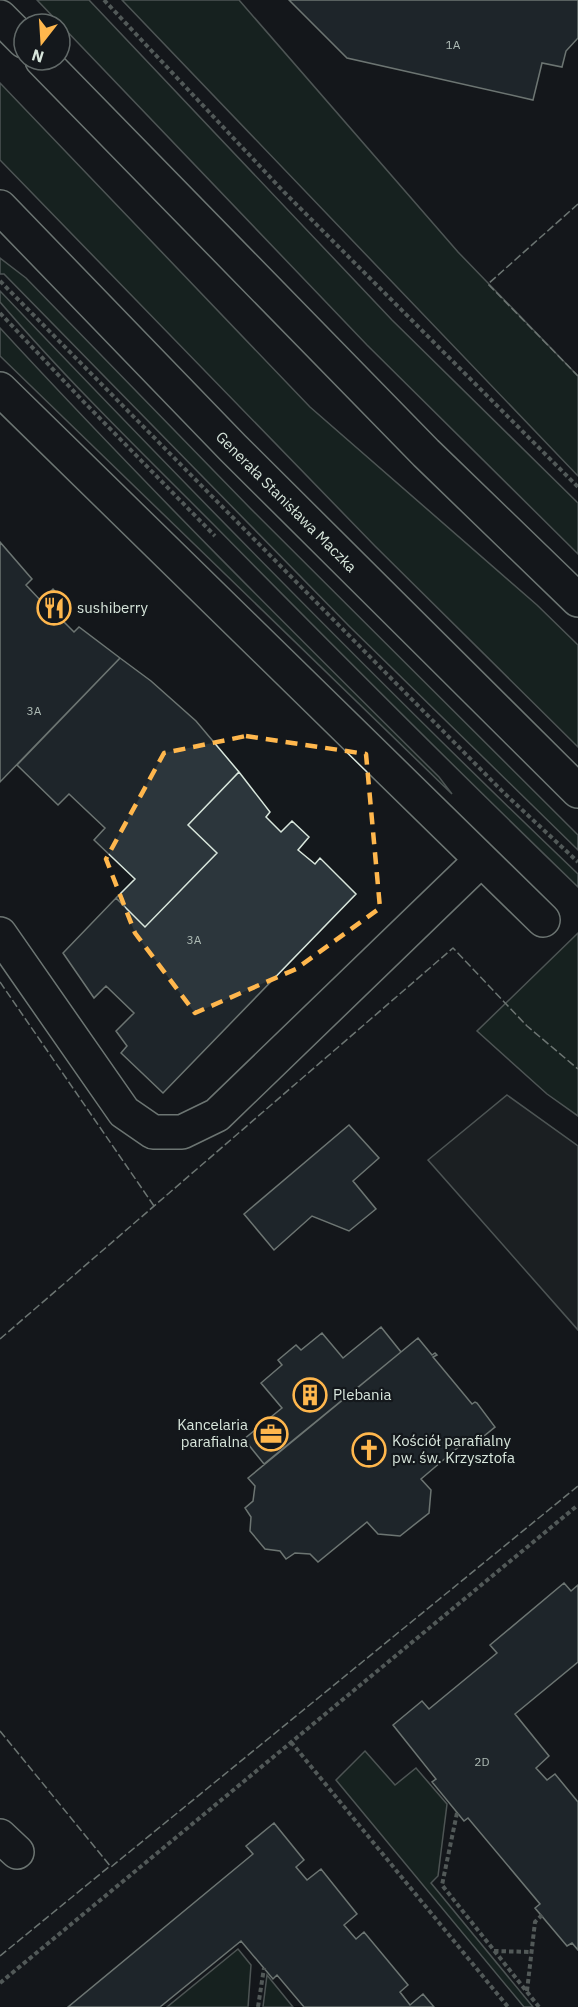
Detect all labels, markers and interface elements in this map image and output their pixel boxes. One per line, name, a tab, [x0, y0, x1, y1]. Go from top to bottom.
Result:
north arrow	[12, 12, 72, 72]
house number: 1A	[446, 37, 461, 52]
text: N	[29, 45, 46, 68]
street label: Generała Stanisława Maczka	[212, 427, 361, 576]
restaurant icon: sushiberry	[36, 590, 72, 626]
place label: sushiberry	[77, 598, 148, 617]
house number: 3A	[27, 703, 42, 718]
house number: 3A	[187, 932, 202, 947]
building icon: Plebania	[292, 1377, 328, 1413]
place label: Plebania	[333, 1385, 391, 1404]
place label: Kancelaria parafialna	[177, 1415, 248, 1451]
office icon: Kancelaria parafialna	[253, 1416, 289, 1452]
place label: Kościół parafialny pw. św. Krzysztofa	[392, 1431, 515, 1467]
church icon: Kościół parafialny pw. św. Krzysztofa	[351, 1432, 387, 1468]
house number: 2D	[474, 1754, 490, 1769]

